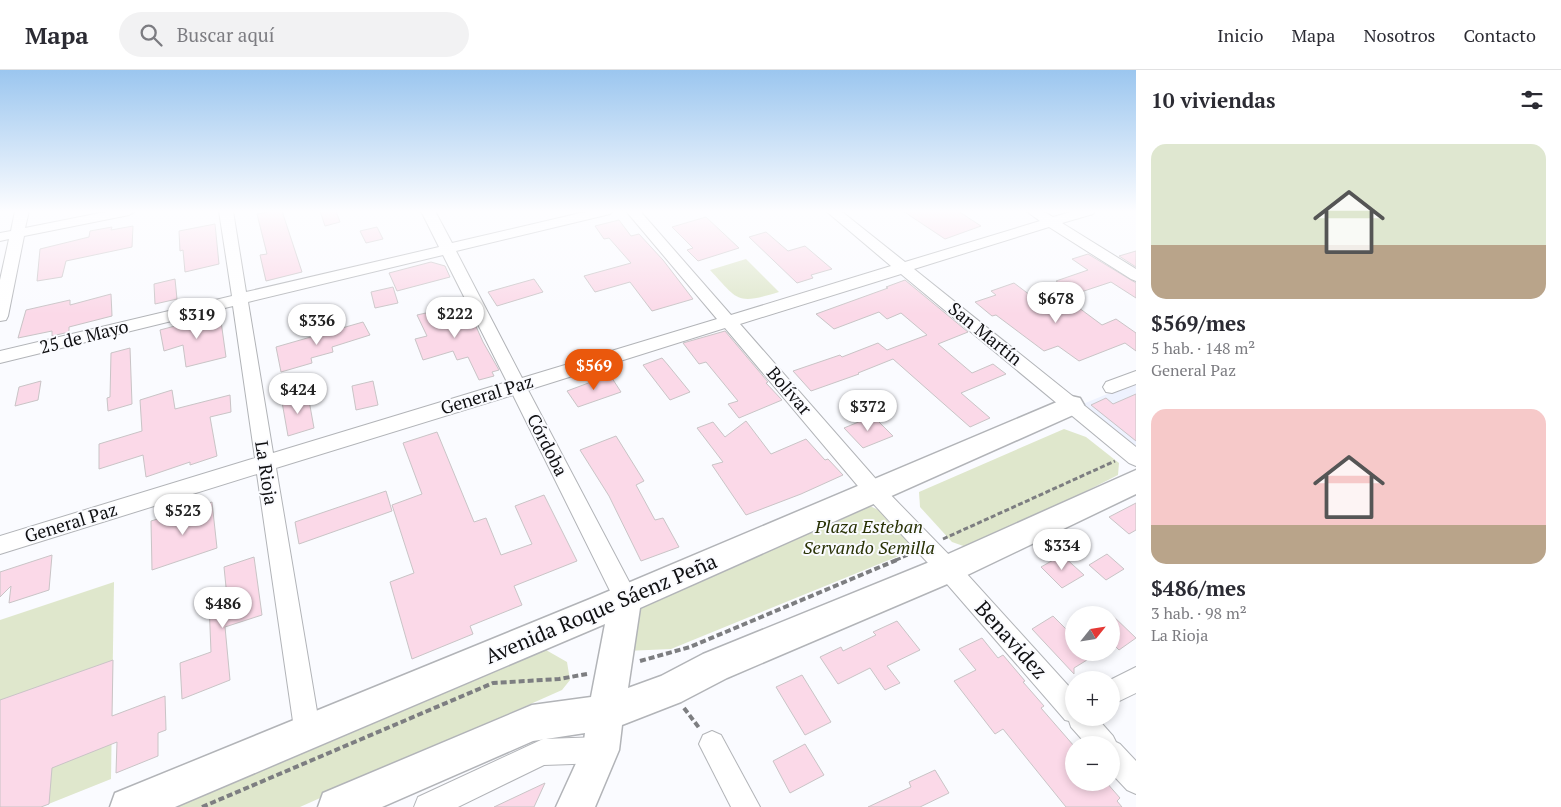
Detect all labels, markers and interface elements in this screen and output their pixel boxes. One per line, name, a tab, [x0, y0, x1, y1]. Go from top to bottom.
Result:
search box	[119, 12, 469, 57]
text: Mapa	[25, 19, 89, 51]
icon: search	[137, 21, 165, 49]
text: Buscar aquí	[177, 22, 274, 47]
text: Inicio	[1217, 23, 1263, 47]
text: Mapa	[1291, 23, 1335, 47]
text: Nosotros	[1363, 23, 1435, 47]
text: Contacto	[1463, 23, 1536, 47]
text: 10 viviendas	[1151, 86, 1276, 114]
icon: filters	[1518, 86, 1546, 114]
icon: home	[1304, 177, 1394, 267]
pin: $678	[1026, 282, 1086, 324]
text: $678	[1038, 287, 1074, 309]
pin: $222	[425, 296, 485, 339]
street label: San Martín	[944, 296, 1028, 370]
pin: $319	[167, 298, 227, 340]
text: $222	[437, 302, 473, 324]
text: $319	[179, 303, 215, 325]
pin: $336	[287, 304, 347, 346]
text: $336	[299, 309, 335, 331]
text: $569/mes	[1151, 309, 1246, 337]
street label: 25 de Mayo	[37, 313, 131, 359]
text: 5 hab. · 148 m²	[1151, 337, 1255, 359]
pin: $569	[564, 348, 624, 391]
text: $569	[576, 354, 612, 376]
text: General Paz	[1151, 359, 1236, 381]
street label: Bolívar	[762, 361, 818, 420]
street label: General Paz	[438, 369, 536, 419]
pin: $424	[268, 372, 328, 415]
text: $424	[280, 378, 316, 400]
pin: $372	[838, 390, 898, 432]
text: $372	[850, 395, 886, 417]
street label: Córdoba	[522, 409, 574, 480]
street label: La Rioja	[250, 439, 284, 507]
icon: home	[1304, 442, 1394, 532]
pin: $523	[153, 494, 213, 536]
street label: General Paz	[22, 497, 120, 547]
text: $523	[165, 499, 201, 521]
park label: Plaza Esteban Servando Semilla	[803, 514, 935, 559]
pin: $334	[1032, 528, 1092, 571]
text: $334	[1044, 534, 1080, 556]
street label: Avenida Roque Sáenz Peña	[480, 546, 721, 670]
text: $486/mes	[1151, 574, 1246, 602]
pin: $486	[193, 586, 253, 629]
text: $486	[205, 592, 241, 614]
street label: Benavidez	[969, 594, 1054, 684]
text: 3 hab. · 98 m²	[1151, 602, 1247, 624]
north arrow	[1065, 606, 1120, 661]
map controls	[1065, 606, 1120, 791]
text: La Rioja	[1151, 624, 1208, 646]
button: +	[1065, 671, 1120, 726]
button: −	[1065, 736, 1120, 791]

